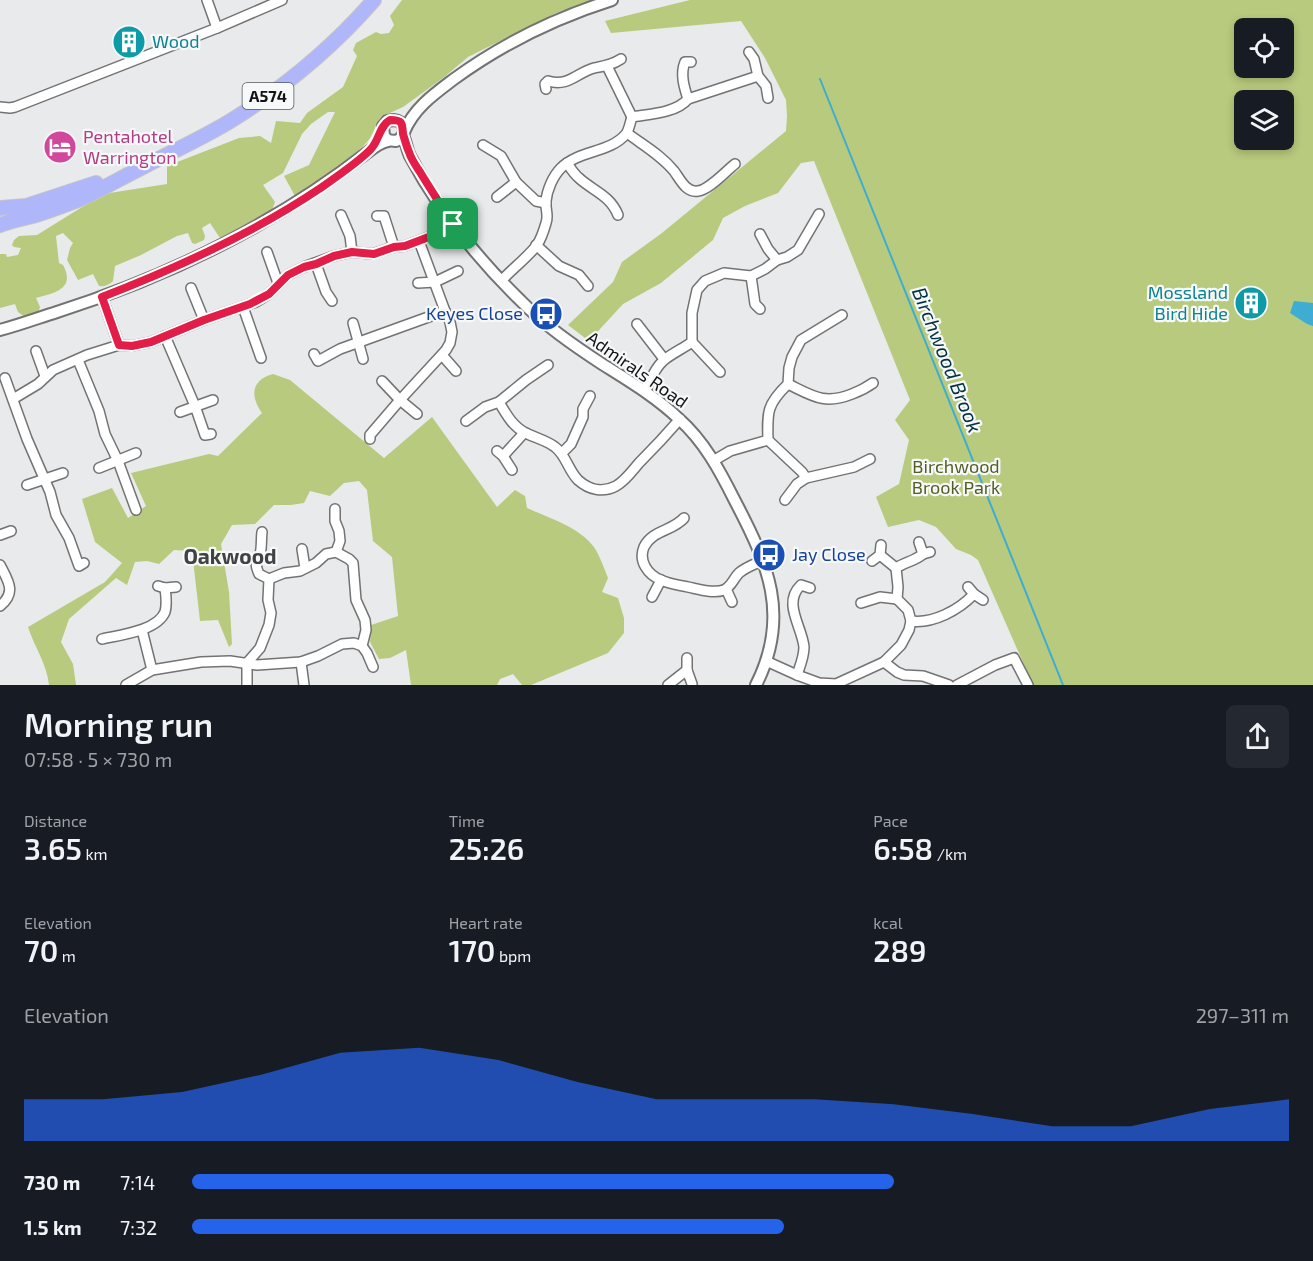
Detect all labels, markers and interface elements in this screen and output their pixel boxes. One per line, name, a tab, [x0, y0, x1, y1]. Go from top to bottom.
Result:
map controls	[1234, 18, 1294, 150]
button: locate	[1234, 18, 1294, 78]
building icon: Wood	[111, 24, 147, 60]
place label: Wood	[152, 30, 200, 52]
road number: A574	[242, 83, 294, 109]
button: layers	[1234, 90, 1294, 150]
place label: Pentahotel Warrington	[83, 125, 177, 168]
hotel icon: Pentahotel Warrington	[42, 129, 78, 165]
pin	[427, 198, 478, 249]
icon: arrive	[436, 207, 469, 240]
place label: Mossland Bird Hide	[1148, 281, 1228, 324]
water label: Birchwood Brook	[908, 283, 988, 436]
building icon: Mossland Bird Hide	[1233, 285, 1269, 321]
bus stop icon: Keyes Close	[528, 296, 564, 332]
place label: Keyes Close	[426, 302, 523, 324]
street label: Admirals Road	[583, 326, 693, 412]
park label: Birchwood Brook Park	[912, 455, 1000, 498]
bus stop icon: Jay Close	[751, 537, 787, 573]
district label: Oakwood	[183, 543, 277, 568]
place label: Jay Close	[792, 543, 866, 565]
text: Morning run	[24, 704, 213, 744]
button: share	[1226, 705, 1289, 768]
text: 07:58 · 5 × 730 m	[24, 747, 172, 771]
text: Distance	[24, 811, 87, 830]
text: Time	[449, 811, 485, 830]
text: Pace	[873, 811, 908, 830]
text: 3.65	[24, 830, 82, 866]
text: 25:26	[449, 830, 524, 866]
text: 6:58	[873, 830, 933, 866]
text: km	[82, 844, 108, 863]
text: /km	[933, 844, 967, 863]
text: Elevation	[24, 913, 92, 932]
text: Heart rate	[449, 913, 523, 932]
text: kcal	[873, 913, 903, 932]
text: 70	[24, 932, 58, 968]
text: 170	[449, 932, 495, 968]
text: 289	[873, 932, 926, 968]
text: m	[58, 946, 76, 965]
text: bpm	[495, 946, 531, 965]
text: Elevation	[24, 1003, 109, 1027]
text: 297–311 m	[1196, 1003, 1289, 1027]
text: 730 m	[24, 1170, 80, 1194]
text: 7:14	[120, 1170, 155, 1194]
text: 1.5 km	[24, 1215, 82, 1239]
text: 7:32	[120, 1215, 157, 1239]

